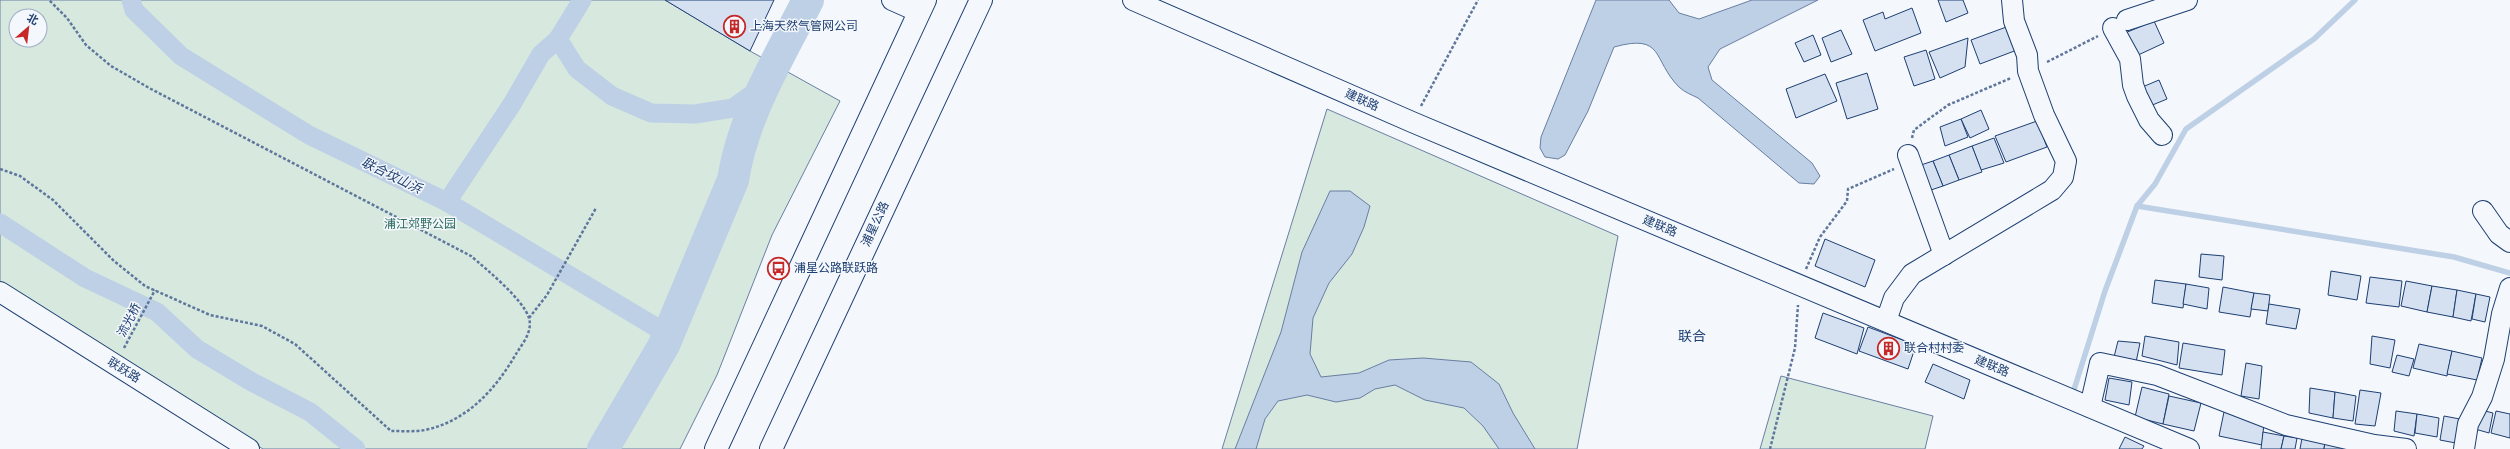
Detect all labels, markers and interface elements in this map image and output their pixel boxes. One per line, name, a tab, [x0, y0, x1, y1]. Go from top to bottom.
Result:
north arrow	[8, 8, 48, 48]
text: 北	[25, 11, 40, 27]
building icon: 上海天然气管网公司	[722, 13, 748, 39]
place label: 上海天然气管网公司	[750, 19, 858, 33]
street label: 建联路	[1343, 86, 1381, 114]
water label: 联合坟山浜	[359, 154, 425, 197]
street label: 浦星公路	[859, 199, 891, 249]
street label: 建联路	[1641, 213, 1679, 239]
park label: 浦江郊野公园	[384, 217, 456, 231]
bus stop icon: 浦星公路联跃路	[765, 255, 791, 281]
place label: 浦星公路联跃路	[794, 261, 878, 275]
street label: 流光桥	[114, 301, 144, 339]
district label: 联合	[1678, 328, 1706, 344]
building icon: 联合村村委	[1875, 335, 1901, 361]
place label: 联合村村委	[1904, 341, 1964, 355]
street label: 建联路	[1973, 353, 2011, 379]
street label: 联跃路	[105, 355, 143, 385]

